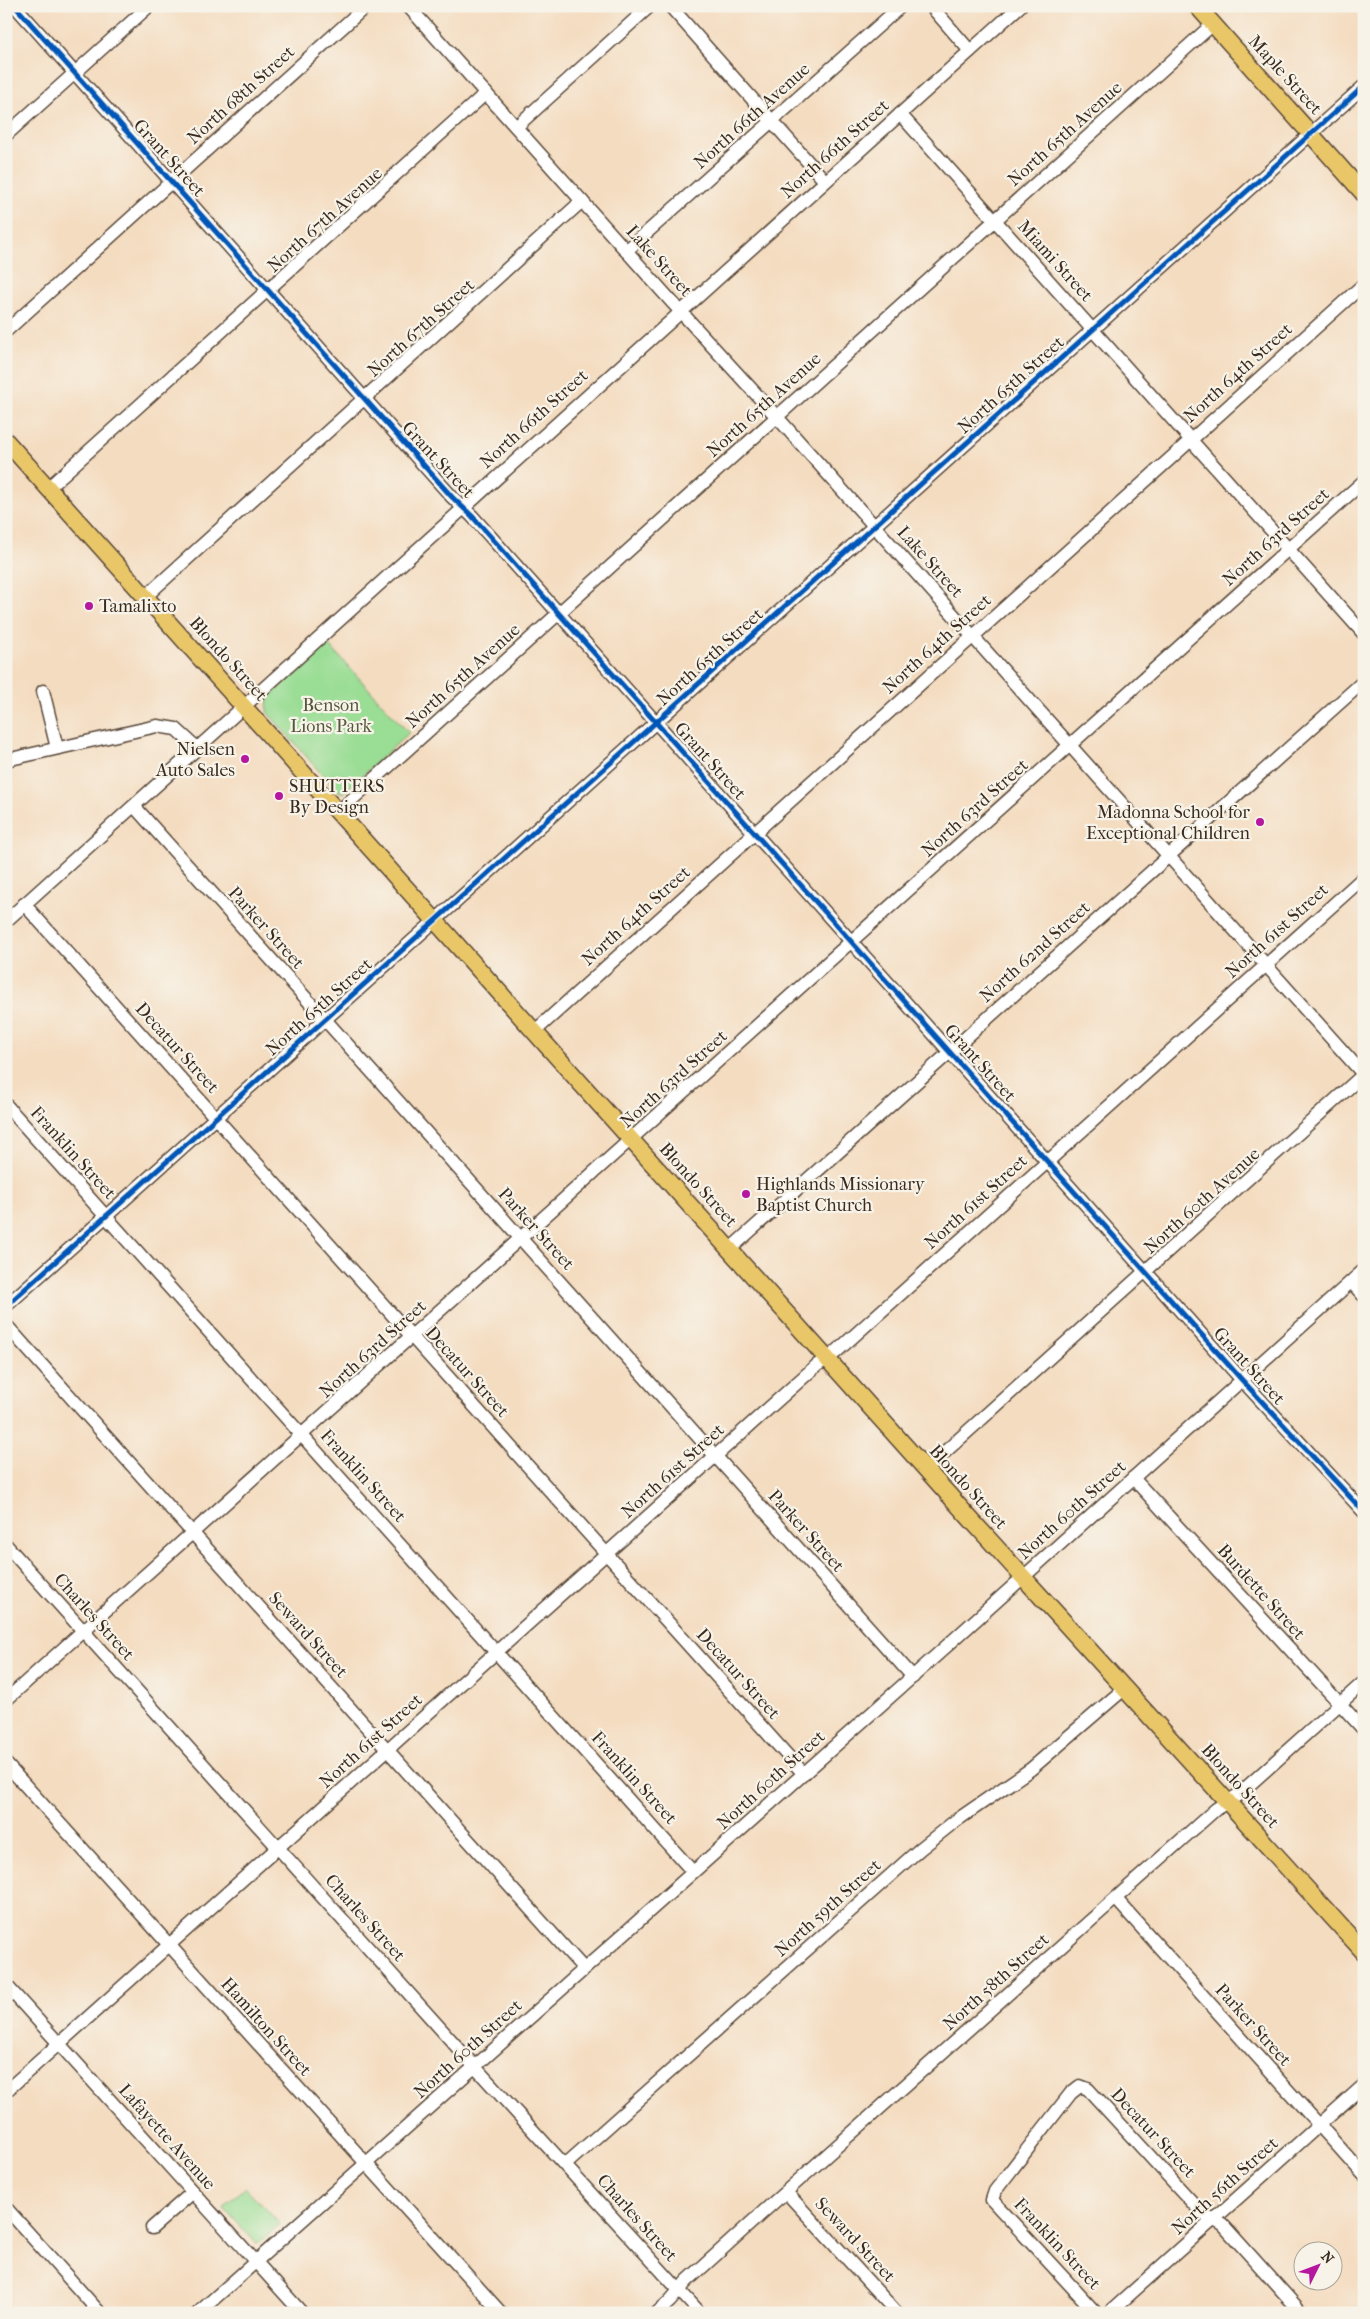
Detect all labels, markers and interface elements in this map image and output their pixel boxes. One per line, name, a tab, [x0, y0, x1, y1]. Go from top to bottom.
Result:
street label: Maple Street	[1244, 31, 1326, 119]
street label: North 68th Street	[183, 41, 299, 149]
street label: North 66th Avenue	[690, 58, 814, 173]
street label: North 65th Avenue	[1004, 77, 1127, 191]
street label: North 66th Street	[777, 95, 894, 203]
street label: Grant Street	[129, 115, 210, 201]
street label: North 67th Avenue	[263, 163, 387, 277]
street label: Miami Street	[1013, 216, 1097, 306]
street label: Lake Street	[622, 221, 697, 301]
street label: North 67th Street	[363, 274, 479, 382]
street label: North 64th Street	[1179, 318, 1297, 427]
street label: North 65th Street	[953, 331, 1069, 438]
street label: North 65th Avenue	[703, 348, 826, 462]
street label: North 66th Street	[476, 365, 593, 473]
street label: Grant Street	[397, 417, 479, 503]
street label: North 63rd Street	[1218, 483, 1334, 590]
street label: Lake Street	[893, 522, 968, 602]
street label: North 64th Street	[878, 589, 996, 698]
place label: Tamalixto	[99, 596, 176, 617]
marker: Tamalixto	[83, 600, 95, 612]
street label: North 65th Street	[652, 603, 768, 710]
street label: Blondo Street	[185, 613, 272, 706]
street label: North 65th Avenue	[402, 619, 525, 733]
park label: Benson Lions Park	[290, 695, 373, 737]
street label: Grant Street	[670, 718, 751, 804]
place label: Nielsen Auto Sales	[155, 739, 236, 781]
marker: Nielsen Auto Sales	[239, 753, 251, 765]
street label: North 63rd Street	[917, 754, 1033, 861]
place label: SHUTTERS By Design	[289, 776, 384, 818]
marker: SHUTTERS By Design	[273, 790, 285, 802]
place label: Madonna School for Exceptional Children	[1086, 802, 1251, 844]
marker: Madonna School for Exceptional Children	[1254, 816, 1266, 828]
street label: North 64th Street	[577, 861, 695, 970]
street label: North 61st Street	[1221, 879, 1333, 983]
street label: Parker Street	[224, 883, 309, 974]
street label: North 62nd Street	[976, 897, 1095, 1007]
street label: North 65th Street	[261, 953, 377, 1060]
street label: Decatur Street	[131, 998, 224, 1098]
street label: Grant Street	[940, 1020, 1021, 1106]
street label: North 63rd Street	[616, 1025, 732, 1132]
street label: Franklin Street	[26, 1102, 120, 1204]
street label: Blondo Street	[655, 1139, 742, 1232]
street label: North 60th Avenue	[1140, 1143, 1264, 1259]
street label: North 61st Street	[920, 1150, 1032, 1254]
place label: Highlands Missionary Baptist Church	[756, 1174, 926, 1216]
street label: Parker Street	[494, 1184, 579, 1275]
marker: Highlands Missionary Baptist Church	[740, 1188, 752, 1200]
street label: North 63rd Street	[315, 1295, 431, 1402]
street label: Decatur Street	[421, 1322, 514, 1422]
street label: Grant Street	[1209, 1323, 1290, 1409]
street label: North 61st Street	[617, 1419, 729, 1523]
street label: Franklin Street	[316, 1425, 410, 1527]
street label: Blondo Street	[925, 1441, 1012, 1534]
street label: North 60th Street	[1014, 1456, 1131, 1564]
street label: Parker Street	[764, 1486, 849, 1577]
street label: Burdette Street	[1213, 1540, 1310, 1644]
street label: Charles Street	[49, 1569, 139, 1665]
street label: Seward Street	[264, 1588, 352, 1683]
street label: Decatur Street	[692, 1624, 785, 1724]
street label: North 61st Street	[315, 1689, 427, 1793]
street label: North 60th Street	[713, 1726, 830, 1834]
street label: Franklin Street	[587, 1727, 681, 1829]
street label: Blondo Street	[1197, 1740, 1284, 1833]
street label: North 59th Street	[771, 1854, 886, 1961]
street label: Charles Street	[320, 1870, 410, 1966]
street label: North 58th Street	[939, 1929, 1054, 2035]
street label: Hamilton Street	[216, 1974, 316, 2081]
street label: Parker Street	[1211, 1980, 1296, 2071]
street label: North 60th Street	[410, 1995, 527, 2103]
street label: Lafayette Avenue	[114, 2080, 220, 2194]
street label: Decatur Street	[1106, 2084, 1200, 2182]
street label: North 56th Street	[1167, 2132, 1283, 2239]
street label: Charles Street	[592, 2170, 682, 2266]
street label: Seward Street	[810, 2193, 900, 2287]
street label: Franklin Street	[1009, 2194, 1105, 2295]
north arrow	[1292, 2242, 1342, 2292]
text: N	[1317, 2248, 1337, 2268]

